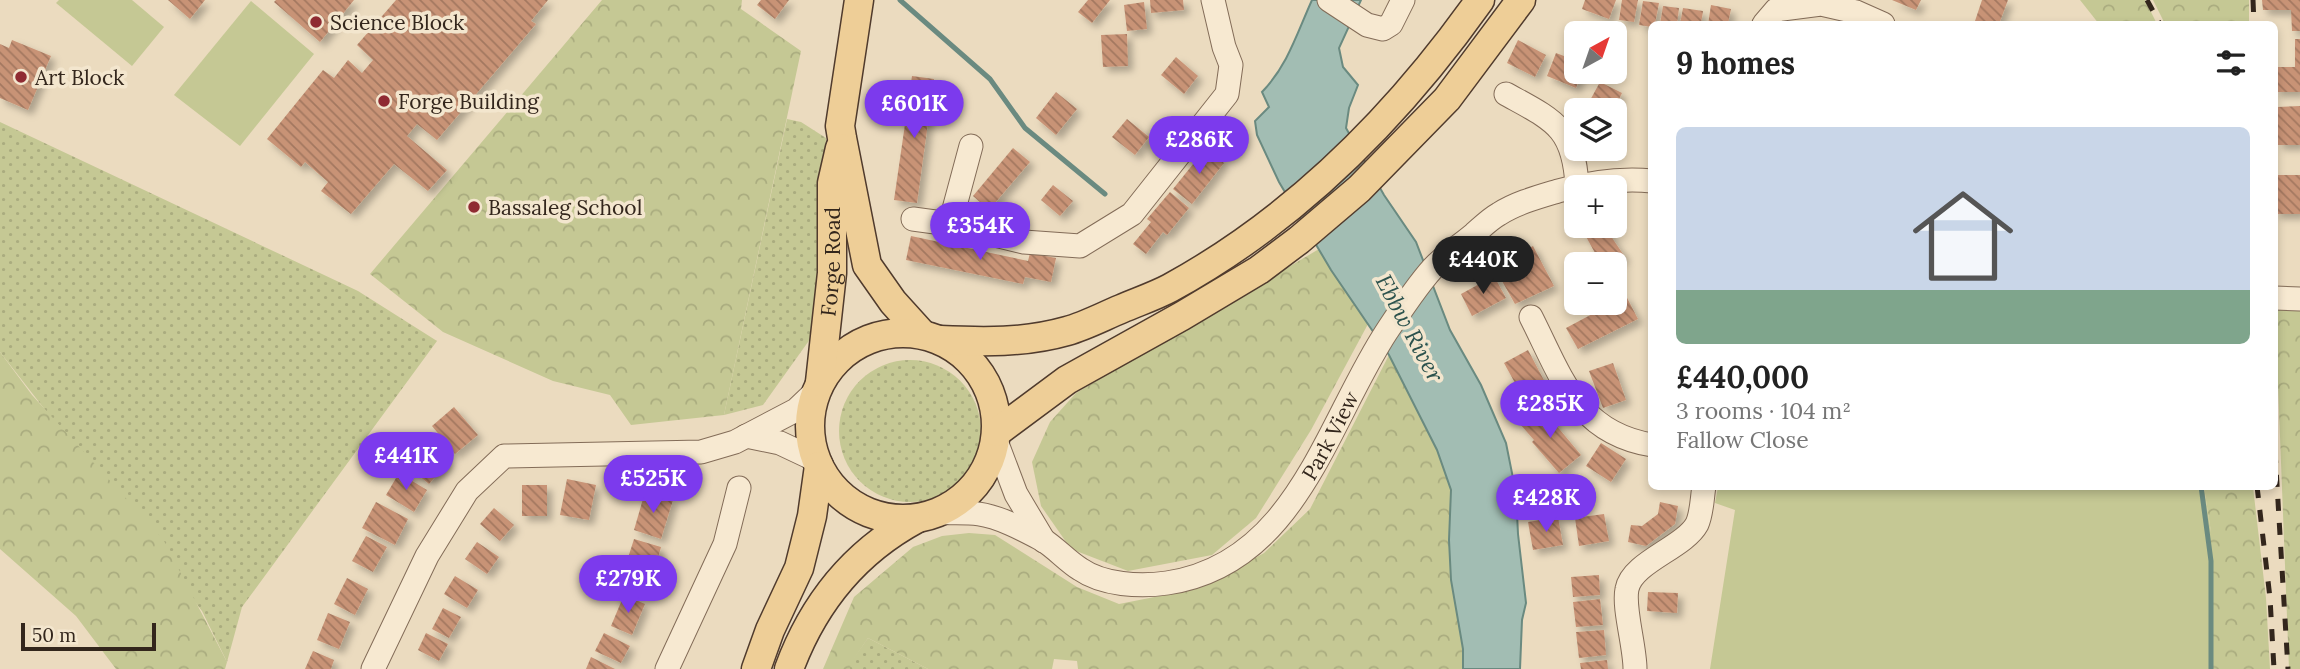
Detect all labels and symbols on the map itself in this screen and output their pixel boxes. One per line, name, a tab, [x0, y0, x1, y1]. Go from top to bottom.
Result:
place label: Science Block	[330, 9, 465, 36]
marker: Science Block	[308, 14, 324, 30]
north arrow	[1564, 21, 1628, 84]
place label: Art Block	[34, 64, 125, 91]
marker: Art Block	[13, 69, 29, 85]
pin: £601K	[865, 80, 963, 140]
place label: Forge Building	[398, 88, 539, 115]
marker: Forge Building	[376, 93, 392, 109]
pin: £286K	[1150, 116, 1248, 176]
place label: Bassaleg School	[488, 194, 642, 221]
marker: Bassaleg School	[466, 199, 482, 215]
pin: £354K	[931, 202, 1029, 262]
street label: Forge Road	[814, 207, 846, 318]
pin: £440K	[1434, 236, 1532, 296]
water label: Ebbw River	[1370, 269, 1451, 387]
pin: £285K	[1501, 380, 1599, 440]
street label: Park View	[1295, 386, 1364, 485]
pin: £441K	[357, 433, 455, 492]
pin: £525K	[604, 456, 702, 515]
pin: £428K	[1497, 475, 1595, 534]
pin: £279K	[579, 556, 677, 615]
scale bar	[21, 620, 156, 652]

